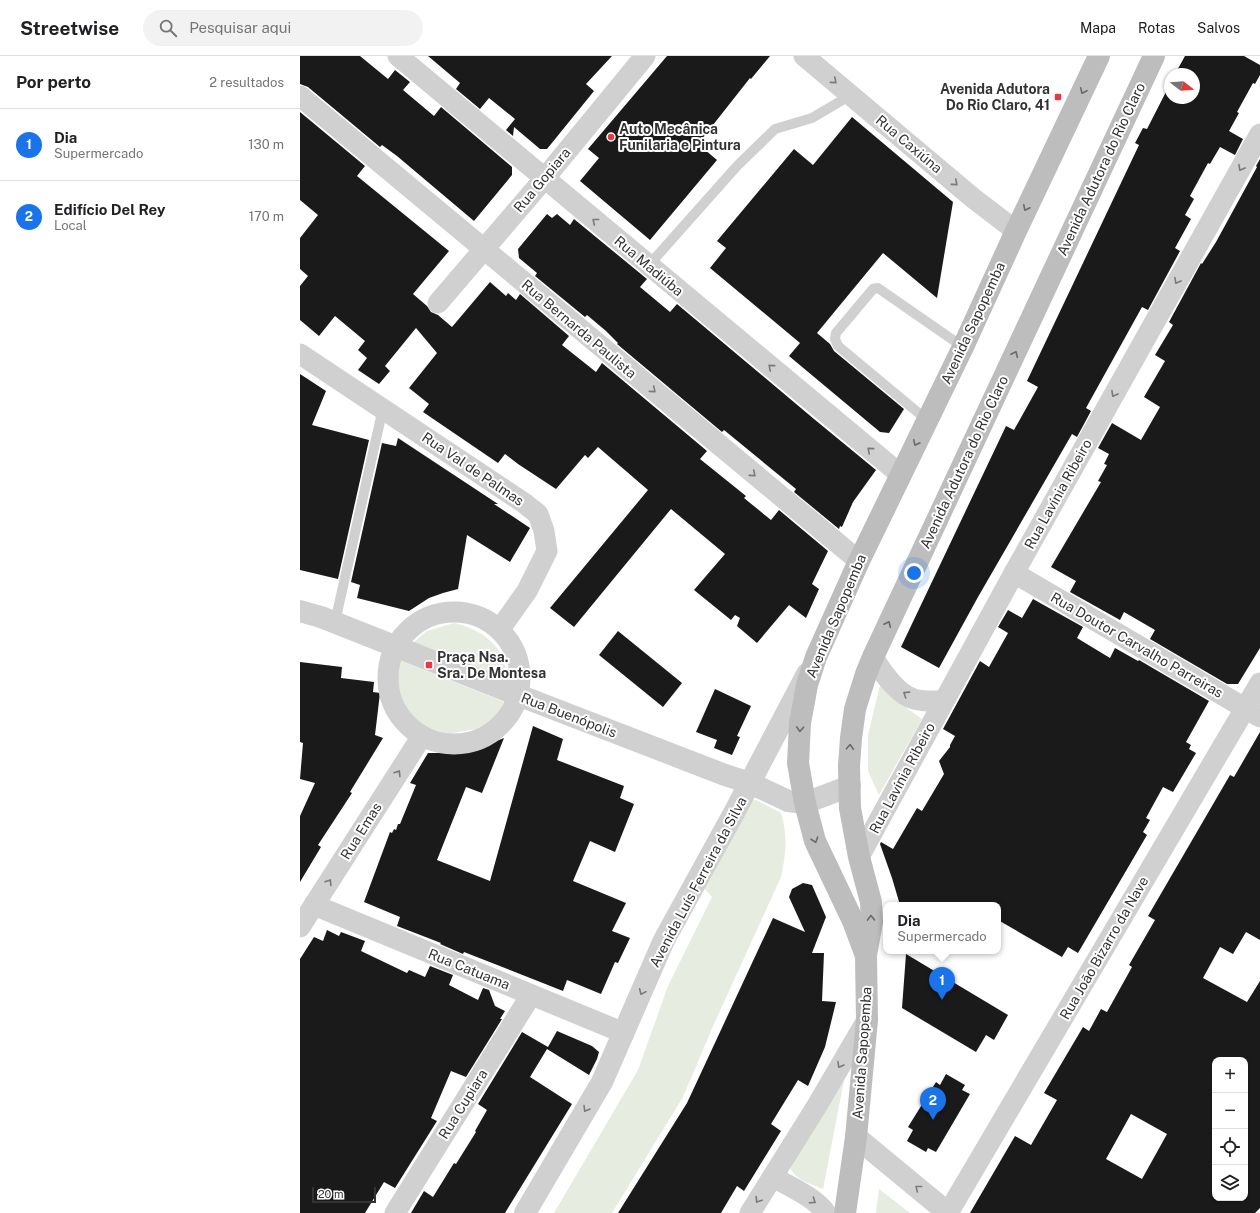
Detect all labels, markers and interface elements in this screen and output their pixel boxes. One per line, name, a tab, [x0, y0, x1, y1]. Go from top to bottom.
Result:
search box	[143, 10, 423, 46]
text: Streetwise	[20, 17, 119, 39]
icon: search	[157, 17, 179, 39]
text: Pesquisar aqui	[189, 19, 291, 36]
text: Mapa	[1080, 20, 1116, 36]
text: Rotas	[1138, 20, 1175, 36]
text: Salvos	[1197, 20, 1240, 36]
north arrow	[1164, 68, 1200, 104]
text: Por perto	[16, 72, 91, 92]
text: 2 resultados	[209, 75, 284, 90]
one-way arrow	[829, 77, 836, 84]
street label: Avenida Adutora do Rio Claro	[1054, 80, 1148, 258]
place label: Avenida Adutora Do Rio Claro, 41	[940, 81, 1050, 113]
one-way arrow	[1080, 87, 1088, 95]
marker: Avenida Adutora Do Rio Claro, 41	[1053, 92, 1063, 102]
street label: Rua Caxiúna	[873, 112, 945, 176]
place label: Auto Mecânica Funilaria e Pintura	[619, 121, 741, 153]
text: Dia	[54, 129, 77, 146]
marker: Auto Mecânica Funilaria e Pintura	[606, 132, 616, 142]
text: 1	[26, 137, 32, 152]
text: 130 m	[248, 137, 284, 152]
street label: Rua Gopiara	[510, 144, 574, 216]
text: Supermercado	[54, 146, 143, 161]
one-way arrow	[1238, 164, 1246, 171]
one-way arrow	[950, 178, 957, 185]
text: Edifício Del Rey	[54, 201, 166, 218]
one-way arrow	[1023, 204, 1031, 212]
text: 2	[25, 209, 33, 224]
text: 170 m	[249, 209, 284, 224]
text: Local	[54, 218, 87, 233]
one-way arrow	[593, 219, 600, 226]
street label: Rua Madiúba	[611, 233, 687, 299]
street label: Avenida Sapopemba	[938, 259, 1008, 387]
street label: Rua Bernarda Paulista	[518, 276, 640, 382]
one-way arrow	[1175, 277, 1182, 284]
one-way arrow	[1010, 350, 1018, 358]
one-way arrow	[768, 364, 775, 371]
street label: Avenida Adutora do Rio Claro	[917, 373, 1011, 551]
one-way arrow	[648, 386, 655, 393]
one-way arrow	[1111, 390, 1118, 398]
street label: Rua Val de Palmas	[419, 429, 527, 509]
street label: Rua Lavínia Ribeiro	[1021, 436, 1095, 552]
one-way arrow	[913, 439, 921, 447]
one-way arrow	[868, 448, 875, 455]
one-way arrow	[748, 469, 755, 476]
street label: Avenida Sapopemba	[803, 552, 869, 680]
your location	[904, 563, 924, 583]
street label: Rua Doutor Carvalho Parreiras	[1048, 589, 1226, 701]
one-way arrow	[883, 620, 891, 628]
place label: Praça Nsa. Sra. De Montesa	[437, 649, 546, 681]
marker: Praça Nsa. Sra. De Montesa	[424, 660, 434, 670]
street label: Rua Buenópolis	[519, 689, 619, 741]
one-way arrow	[903, 692, 910, 699]
street label: Rua Lavínia Ribeiro	[866, 720, 938, 836]
one-way arrow	[796, 726, 804, 732]
one-way arrow	[846, 744, 855, 750]
one-way arrow	[394, 770, 401, 777]
street label: Avenida Luís Ferreira da Silva	[646, 794, 750, 970]
street label: Rua Emas	[337, 800, 385, 862]
one-way arrow	[811, 837, 819, 844]
street label: Rua João Bizarro da Nave	[1056, 874, 1152, 1022]
one-way arrow	[324, 879, 331, 886]
popup	[883, 902, 1001, 954]
text: Dia	[897, 912, 921, 929]
one-way arrow	[867, 915, 876, 921]
text: Supermercado	[897, 929, 987, 944]
street label: Rua Catuama	[426, 945, 512, 993]
pin: 1	[929, 967, 955, 1000]
street label: Avenida Sapopemba	[849, 986, 875, 1120]
one-way arrow	[639, 987, 647, 995]
map controls	[1212, 1057, 1248, 1201]
button: +	[1212, 1057, 1248, 1093]
one-way arrow	[838, 1061, 845, 1068]
street label: Rua Cupiara	[435, 1066, 491, 1142]
pin: 2	[920, 1087, 946, 1120]
button: −	[1212, 1093, 1248, 1129]
one-way arrow	[584, 1105, 591, 1112]
button: locate	[1212, 1129, 1248, 1165]
button: layers	[1212, 1165, 1248, 1201]
scale bar	[312, 1185, 376, 1204]
one-way arrow	[915, 1186, 922, 1193]
text: 20 m	[318, 1188, 343, 1200]
one-way arrow	[756, 1196, 763, 1203]
one-way arrow	[808, 1196, 815, 1203]

